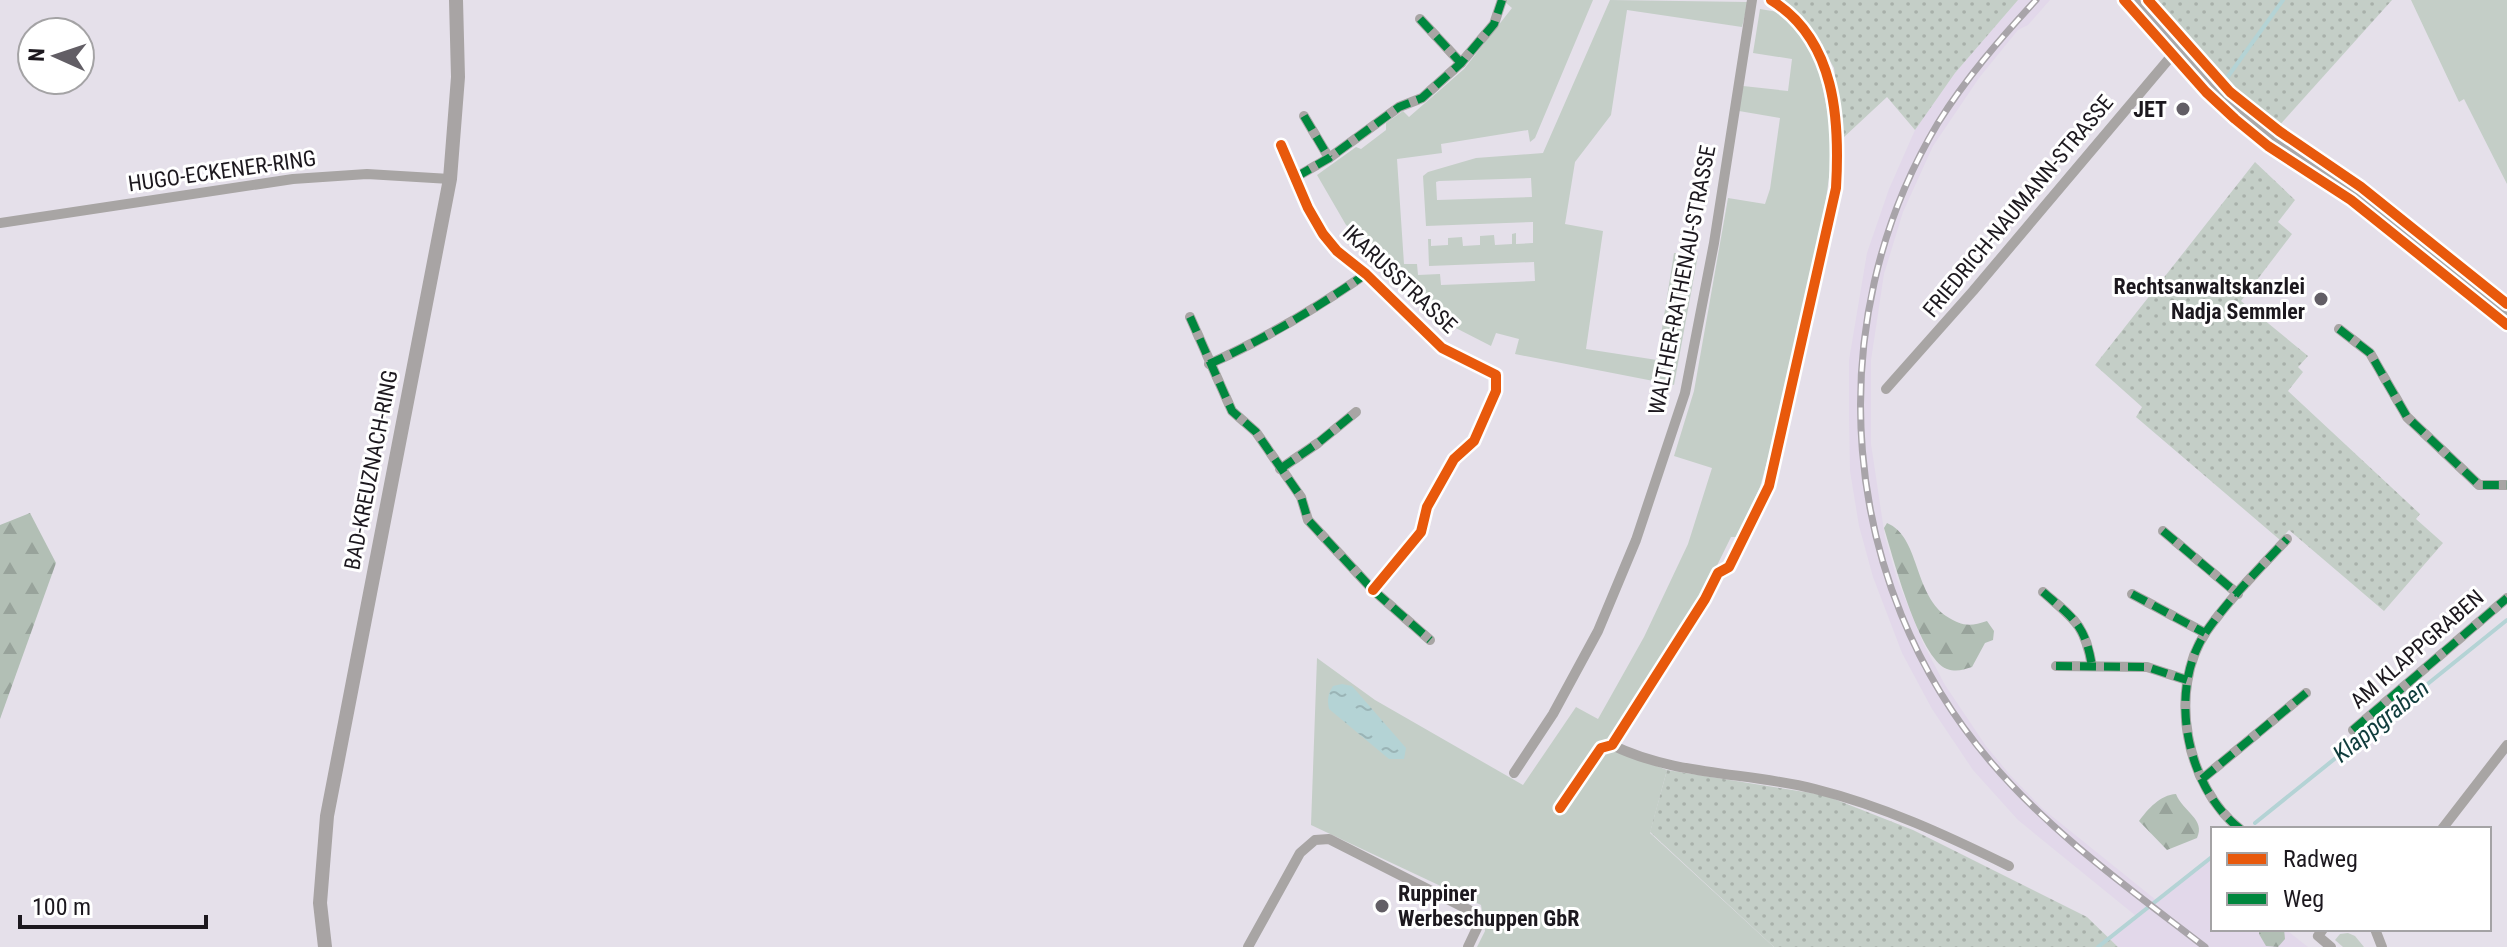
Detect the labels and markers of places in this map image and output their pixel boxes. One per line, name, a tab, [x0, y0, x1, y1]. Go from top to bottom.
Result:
place label: JET	[2133, 97, 2167, 122]
marker: JET	[2174, 100, 2192, 118]
place label: Rechtsanwaltskanzlei Nadja Semmler	[2114, 274, 2305, 324]
marker: Rechtsanwaltskanzlei Nadja Semmler	[2312, 290, 2330, 308]
place label: Ruppiner Werbeschuppen GbR	[1398, 881, 1579, 931]
marker: Ruppiner Werbeschuppen GbR	[1373, 897, 1391, 915]

